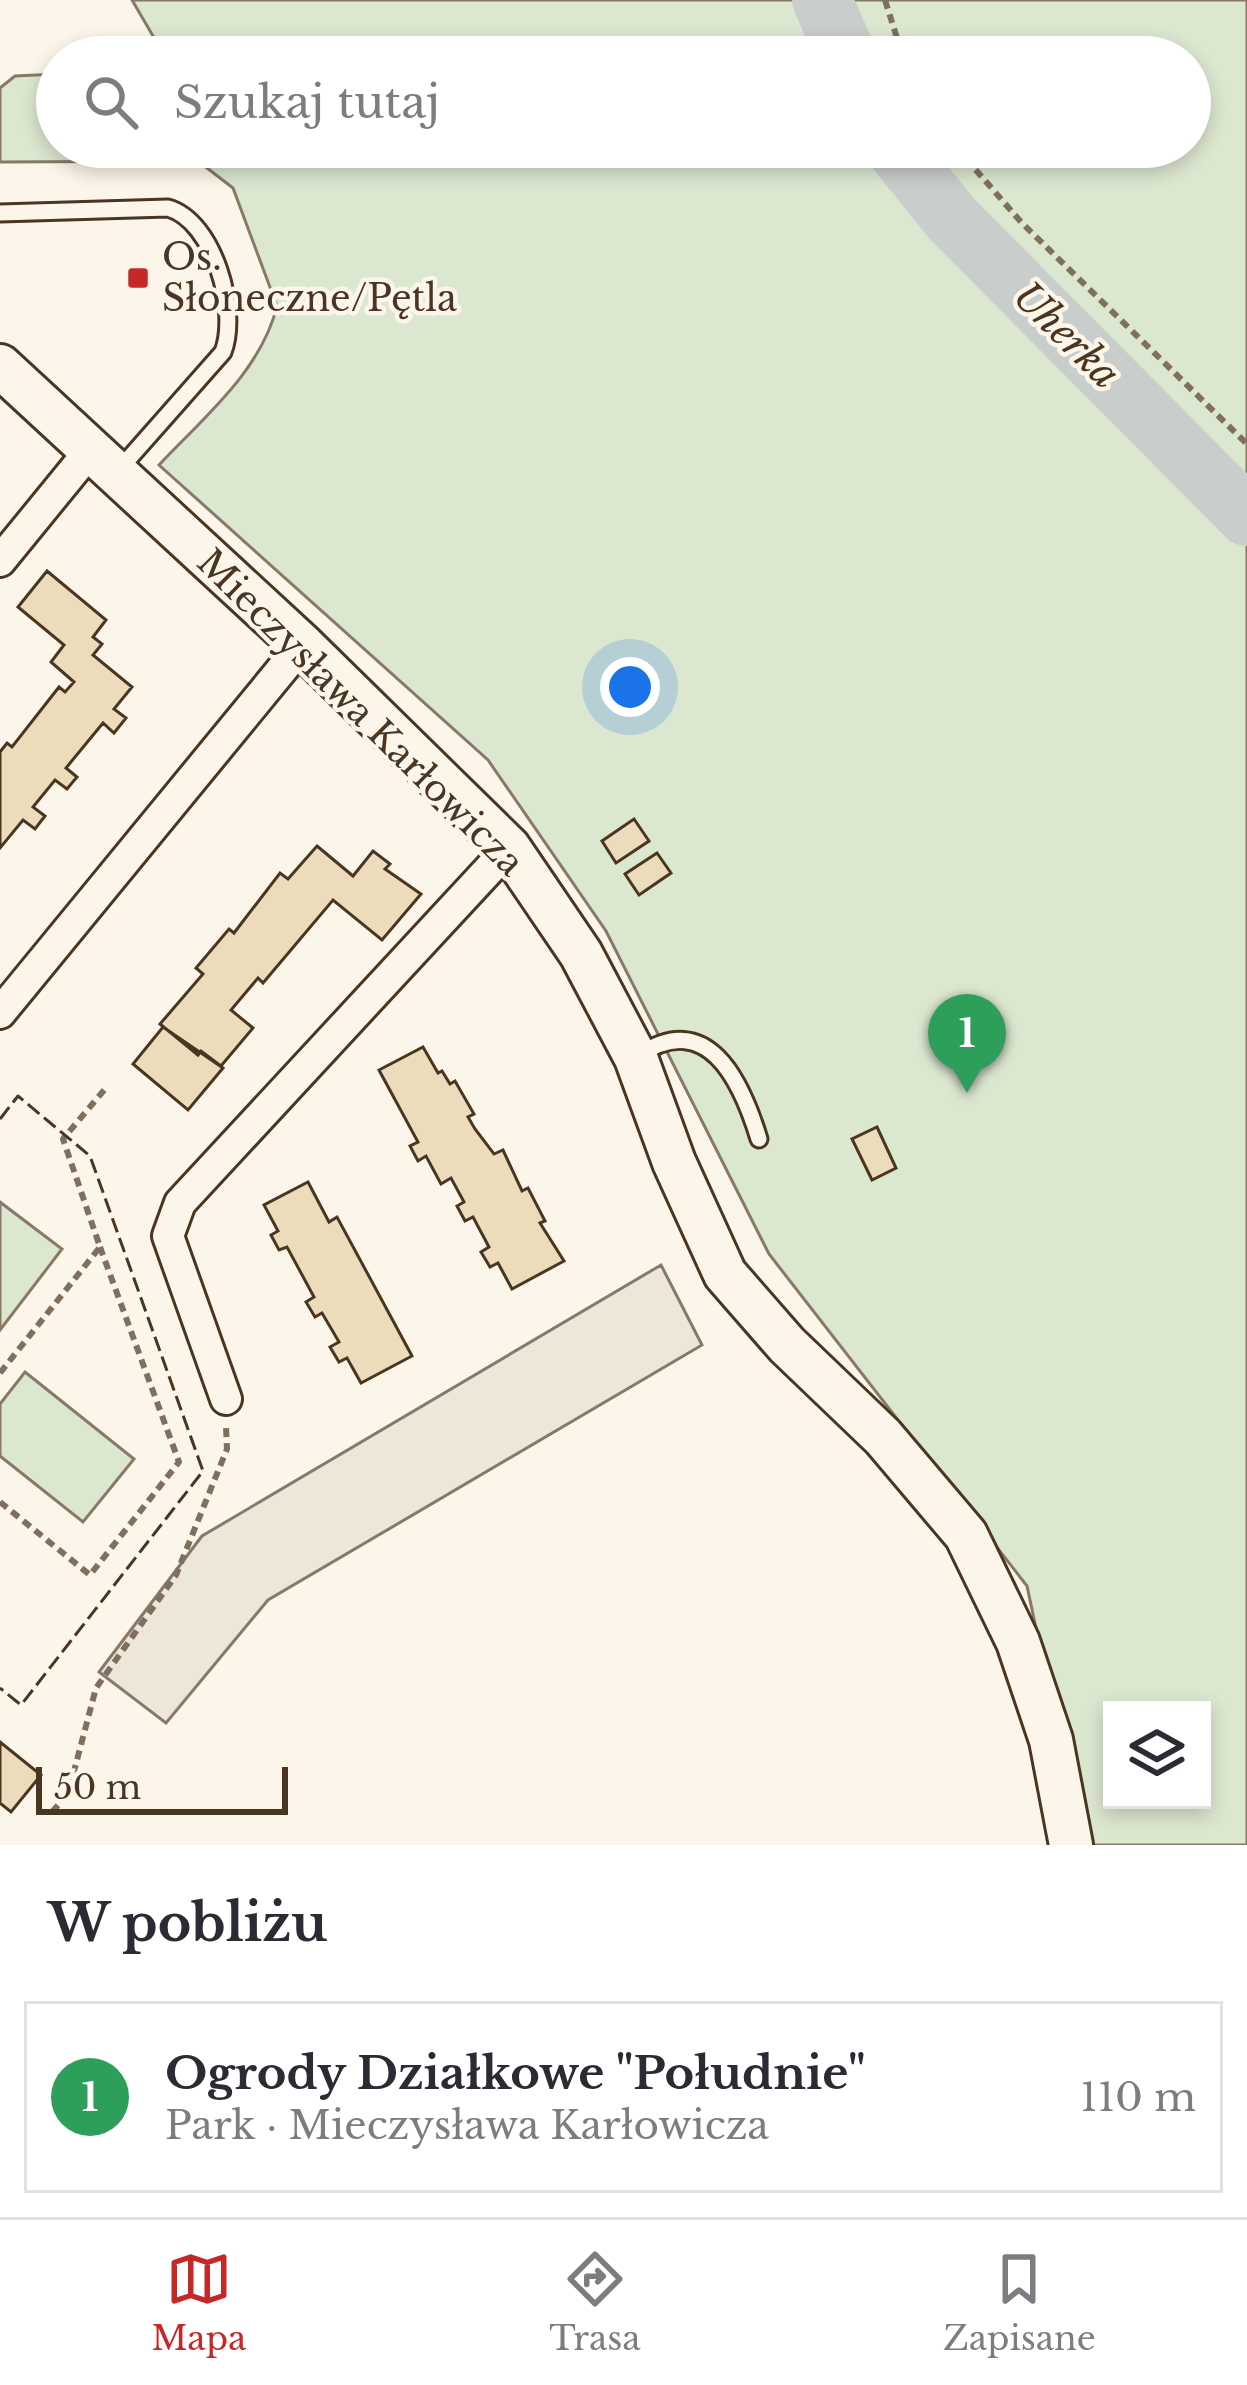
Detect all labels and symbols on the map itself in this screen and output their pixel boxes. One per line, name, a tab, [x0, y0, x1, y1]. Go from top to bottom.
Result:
place label: Os. Słoneczne/Pętla	[162, 235, 457, 321]
marker: Os. Słoneczne/Pętla	[125, 265, 151, 291]
water label: Uherka	[1003, 272, 1130, 399]
street label: Mieczysława Karłowicza	[188, 540, 533, 885]
your location	[600, 657, 660, 717]
pin: 1	[928, 994, 1006, 1093]
scale bar	[36, 1761, 288, 1814]

